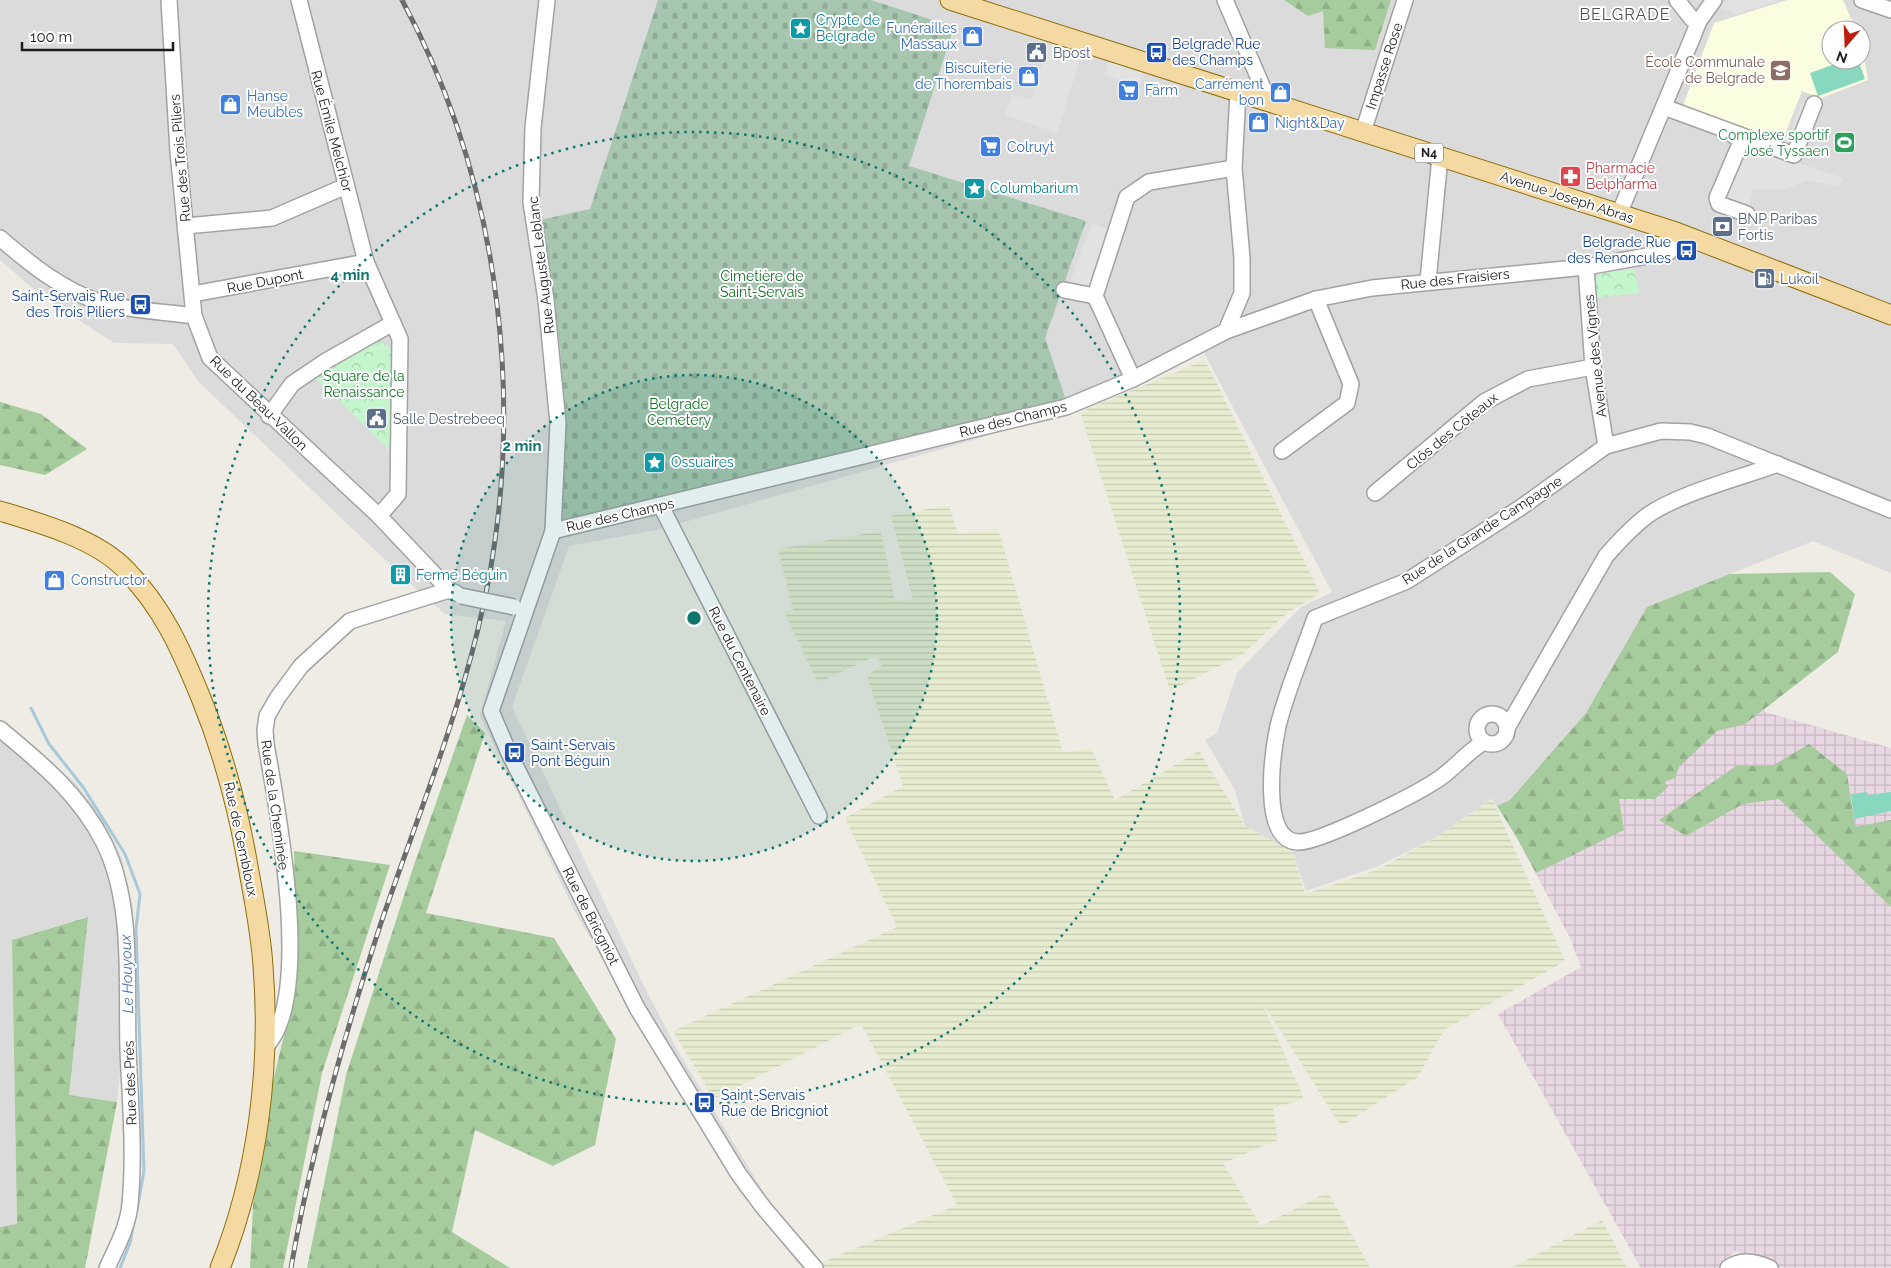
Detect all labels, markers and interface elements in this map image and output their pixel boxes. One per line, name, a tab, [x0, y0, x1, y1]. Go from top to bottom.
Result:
district label: BELGRADE	[1579, 5, 1671, 24]
place label: Crypte de Belgrade	[816, 12, 880, 44]
place icon: Crypte de Belgrade	[788, 16, 812, 40]
scale bar	[22, 20, 174, 52]
place label: Funérailles Massaux	[886, 20, 957, 52]
north arrow	[1821, 20, 1871, 70]
street label: Impasse Rose	[1362, 21, 1406, 111]
shop icon: Funérailles Massaux	[961, 24, 985, 48]
text: 100 m	[30, 28, 72, 46]
place label: Belgrade Rue des Champs	[1172, 36, 1261, 68]
bus stop icon: Belgrade Rue des Champs	[1144, 40, 1168, 64]
public building icon: Bpost	[1025, 41, 1049, 65]
place label: Bpost	[1053, 45, 1091, 61]
text: N	[1834, 48, 1849, 67]
place label: École Communale de Belgrade	[1645, 53, 1765, 86]
school or university icon: École Communale de Belgrade	[1769, 58, 1793, 82]
place label: Biscuiterie de Thorembais	[915, 60, 1012, 92]
shop icon: Biscuiterie de Thorembais	[1016, 64, 1040, 88]
street label: Rue Émile Melchior	[308, 68, 357, 194]
place label: Carrément bon	[1195, 76, 1264, 108]
supermarket icon: Färm	[1117, 78, 1141, 102]
shop icon: Carrément bon	[1268, 80, 1292, 104]
place label: Färm	[1145, 82, 1178, 98]
place label: Hanse Meubles	[247, 88, 303, 120]
shop icon: Hanse Meubles	[219, 92, 243, 116]
street label: Rue des Trois Piliers	[166, 93, 194, 223]
shop icon: Night&Day	[1247, 111, 1271, 135]
place label: Night&Day	[1275, 115, 1345, 131]
place label: Complexe sportif José Tyssaen	[1718, 127, 1830, 159]
sports icon: Complexe sportif José Tyssaen	[1833, 131, 1857, 155]
supermarket icon: Colruyt	[979, 135, 1003, 159]
place label: Colruyt	[1007, 139, 1055, 155]
road number: N4	[1415, 144, 1443, 162]
place label: Pharmacie Belpharma	[1586, 160, 1657, 192]
pharmacy icon: Pharmacie Belpharma	[1558, 164, 1582, 188]
street label: Avenue Joseph Abras	[1498, 168, 1636, 226]
place icon: Columbarium	[962, 176, 986, 200]
place label: Columbarium	[990, 180, 1078, 196]
street label: Rue Auguste Leblanc	[525, 195, 557, 335]
place label: BNP Paribas Fortis	[1738, 211, 1818, 243]
bank icon: BNP Paribas Fortis	[1710, 215, 1734, 239]
place label: Belgrade Rue des Renoncules	[1567, 234, 1671, 266]
bus stop icon: Belgrade Rue des Renoncules	[1675, 238, 1699, 262]
street label: Rue des Fraisiers	[1400, 265, 1510, 293]
street label: Rue Dupont	[226, 266, 305, 296]
text: 4 min	[330, 266, 370, 284]
fuel station icon: Lukoil	[1752, 267, 1776, 291]
park label: Cimetière de Saint-Servais	[720, 268, 804, 300]
place label: Lukoil	[1780, 271, 1819, 287]
place label: Saint-Servais Rue des Trois Piliers	[12, 288, 125, 320]
bus stop icon: Saint-Servais Rue des Trois Piliers	[129, 292, 153, 316]
street label: Avenue des Vignes	[1581, 293, 1609, 418]
street label: Rue du Beau-Vallon	[207, 352, 311, 454]
park label: Square de la Renaissance	[323, 368, 405, 400]
street label: Clôs des Côteaux	[1403, 389, 1501, 473]
park label: Belgrade Cemetery	[647, 396, 711, 428]
street label: Rue des Champs	[958, 398, 1069, 440]
public building icon: Salle Destrebeeq	[365, 407, 389, 431]
place label: Salle Destrebeeq	[393, 411, 505, 427]
text: 2 min	[503, 437, 541, 455]
place icon: Ossuaires	[643, 450, 667, 474]
place label: Ossuaires	[671, 454, 734, 470]
street label: Rue de la Grande Campagne	[1399, 472, 1565, 588]
street label: Rue des Champs	[565, 495, 676, 535]
building icon: Ferme Béguin	[388, 563, 412, 587]
place label: Ferme Béguin	[416, 567, 507, 583]
shop icon: Constructor	[43, 568, 67, 592]
place label: Constructor	[71, 572, 147, 588]
street label: Rue du Centenaire	[706, 604, 774, 718]
centre of rings	[685, 609, 703, 627]
place label: Saint-Servais Pont Béguin	[531, 737, 615, 769]
street label: Rue de la Cheminée	[258, 739, 292, 871]
bus stop icon: Saint-Servais Pont Béguin	[503, 741, 527, 765]
street label: Rue de Gembloux	[221, 780, 261, 898]
street label: Rue de Bricgniot	[560, 865, 623, 968]
water label: Le Houyoux	[117, 933, 137, 1014]
street label: Rue des Prés	[121, 1040, 139, 1126]
place label: Saint-Servais Rue de Bricgniot	[721, 1087, 829, 1119]
bus stop icon: Saint-Servais Rue de Bricgniot	[693, 1091, 717, 1115]

